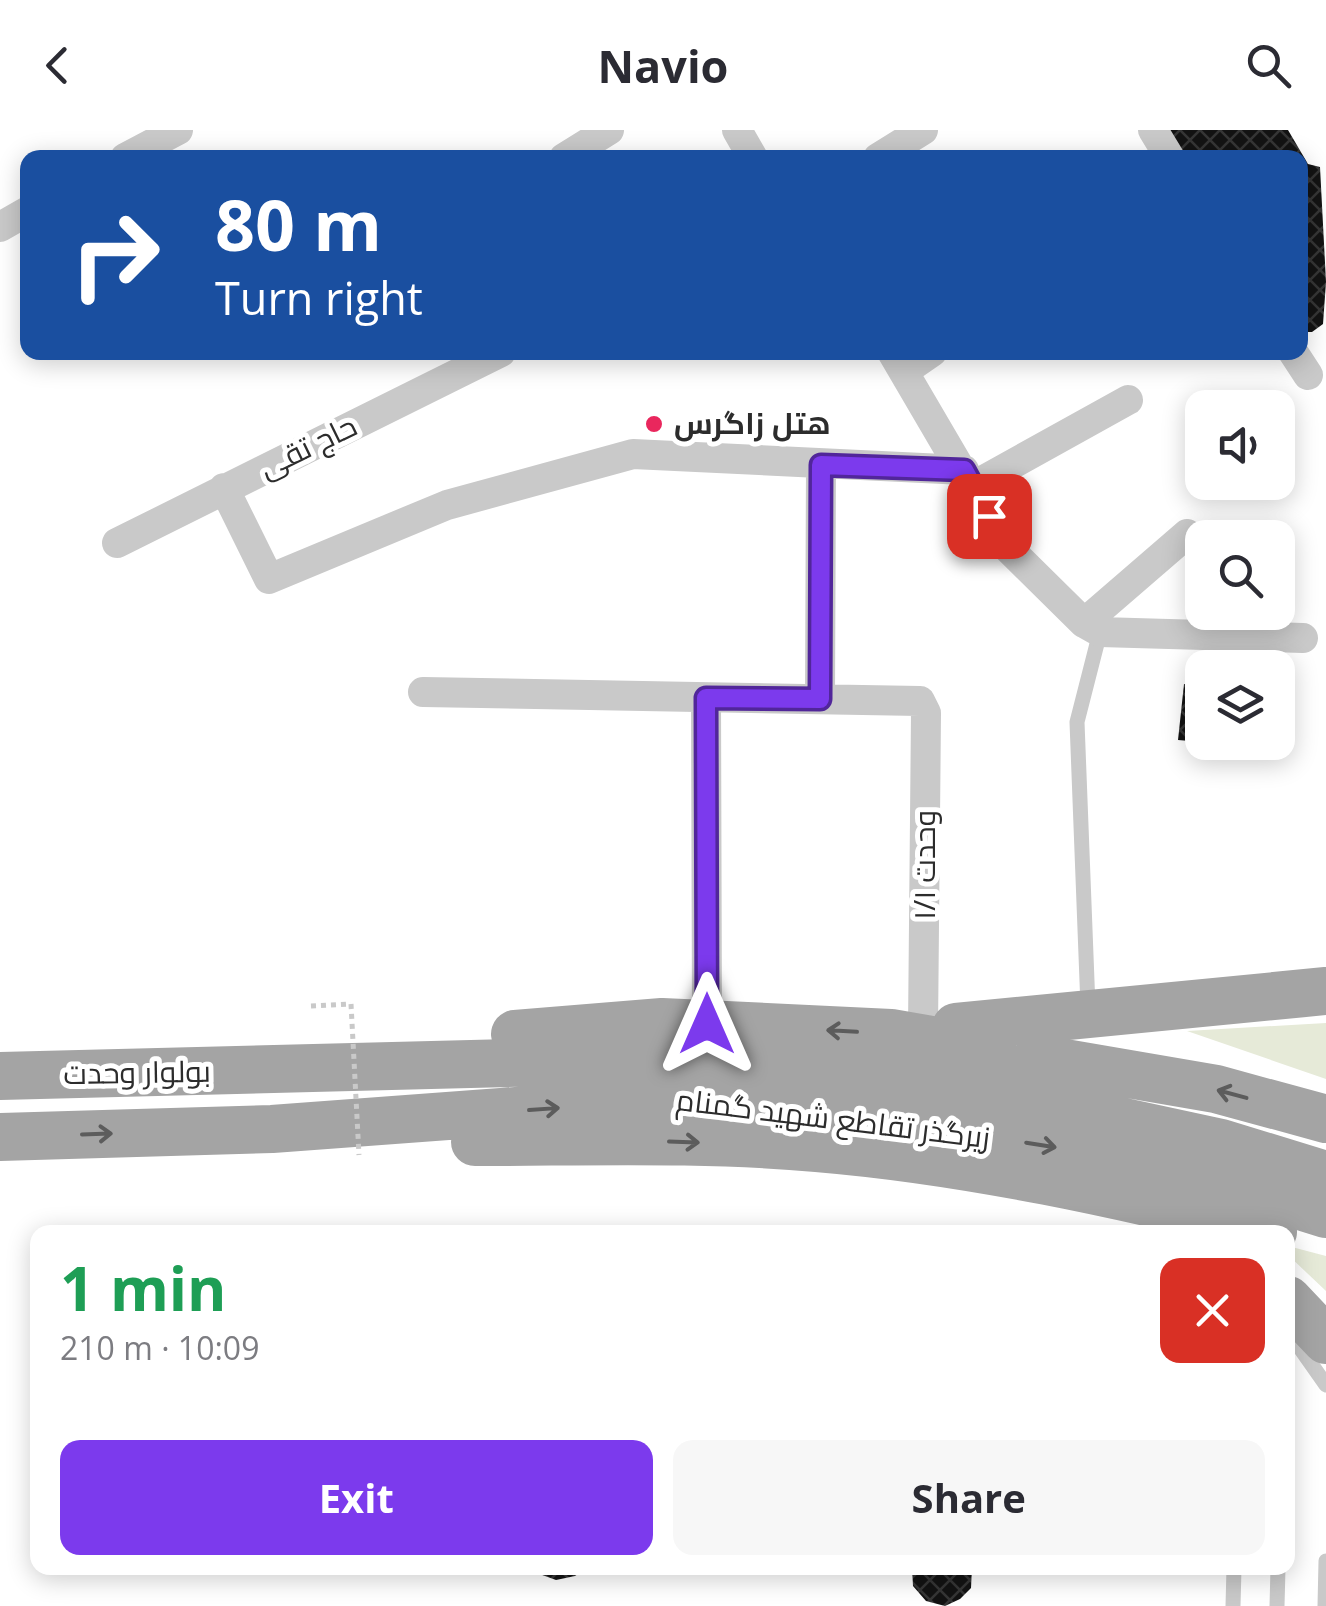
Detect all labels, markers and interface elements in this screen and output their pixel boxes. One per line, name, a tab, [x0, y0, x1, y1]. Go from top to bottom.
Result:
text: Navio	[598, 35, 728, 96]
icon: back	[30, 38, 85, 93]
icon: search	[1241, 38, 1296, 93]
text: 80 m	[215, 176, 382, 272]
icon: right	[50, 190, 180, 320]
text: Turn right	[215, 267, 423, 328]
map controls	[1185, 390, 1295, 760]
button: sound	[1185, 390, 1295, 500]
place label: هتل زاگرس	[674, 402, 831, 443]
street label: حاج تقی	[251, 404, 364, 488]
marker: هتل زاگرس	[643, 413, 665, 435]
pin	[947, 474, 1032, 559]
icon: arrive	[962, 489, 1017, 544]
button: search	[1185, 520, 1295, 630]
button: layers	[1185, 650, 1295, 760]
street label: وحدت ۱/۱	[903, 810, 944, 920]
position arrow	[655, 972, 759, 1076]
one-way arrow	[827, 1021, 859, 1040]
street label: بولوار وحدت	[63, 1050, 211, 1093]
street label: زیرگذر تقاطع شهید گمنام	[674, 1078, 993, 1158]
one-way arrow	[1217, 1083, 1248, 1102]
one-way arrow	[527, 1099, 559, 1118]
one-way arrow	[81, 1124, 113, 1143]
one-way arrow	[668, 1133, 700, 1152]
one-way arrow	[1024, 1136, 1056, 1155]
text: 1 min	[60, 1247, 227, 1329]
button: close	[1160, 1258, 1265, 1363]
text: 210 m · 10:09	[60, 1326, 259, 1369]
button: Exit	[60, 1440, 653, 1555]
button: Share	[673, 1440, 1265, 1555]

